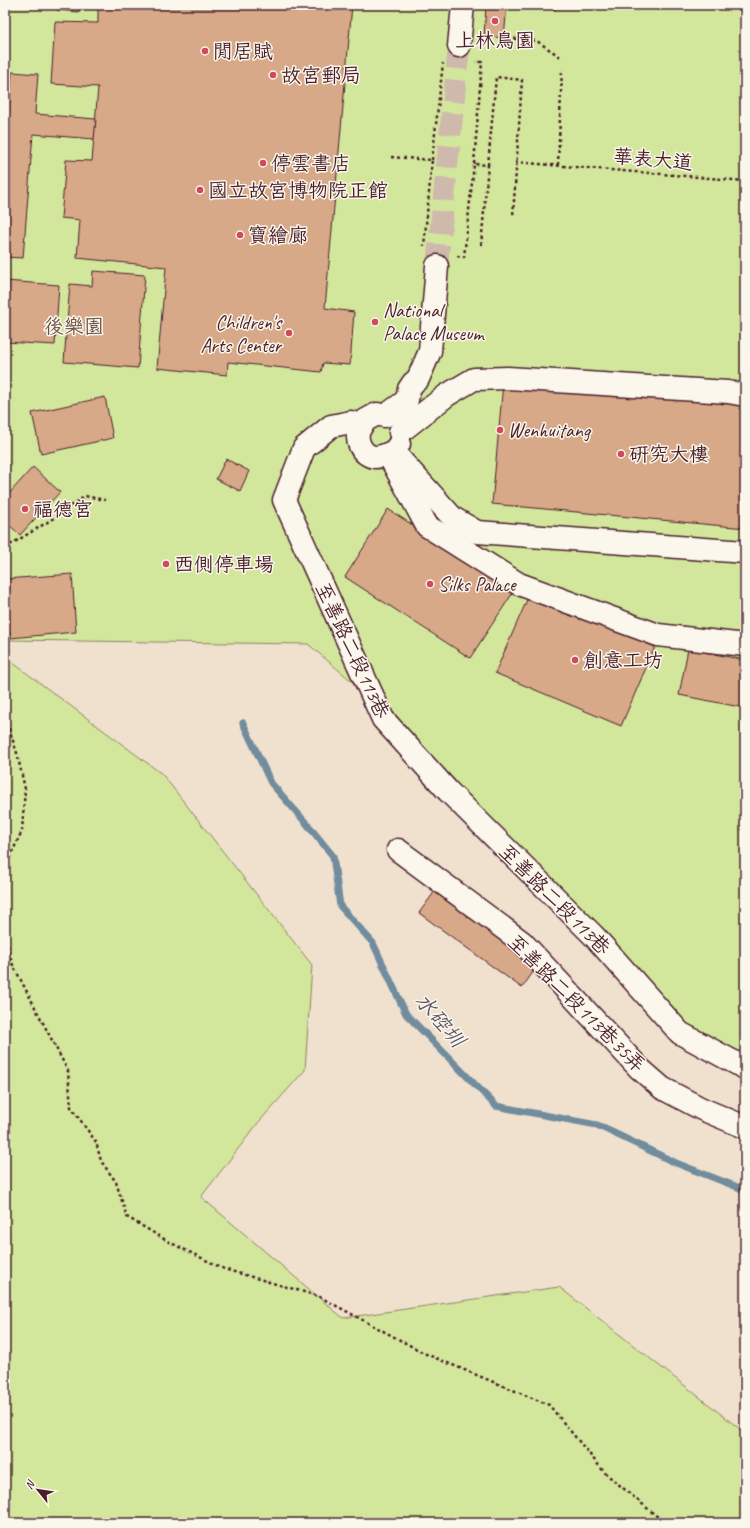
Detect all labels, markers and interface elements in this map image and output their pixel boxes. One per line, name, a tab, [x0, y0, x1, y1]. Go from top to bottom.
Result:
marker: 上林鳥園	[490, 16, 500, 26]
place label: 上林鳥園	[455, 28, 535, 53]
place label: 閒居賦	[213, 39, 273, 64]
marker: 閒居賦	[200, 46, 210, 56]
place label: 故宮郵局	[281, 63, 361, 88]
marker: 故宮郵局	[268, 70, 278, 80]
street label: 華表大道	[612, 144, 694, 175]
place label: 停雲書店	[271, 151, 351, 176]
marker: 停雲書店	[258, 158, 268, 168]
place label: 國立故宮博物院正館	[208, 178, 388, 203]
marker: 國立故宮博物院正館	[195, 185, 205, 195]
place label: 寶繪廊	[248, 223, 308, 248]
marker: 寶繪廊	[235, 230, 245, 240]
place label: National Palace Museum	[383, 298, 485, 346]
place label: Children's Arts Center	[200, 310, 283, 358]
park label: 後樂園	[44, 314, 104, 339]
marker: National Palace Museum	[370, 317, 380, 327]
marker: Children's Arts Center	[284, 328, 294, 338]
place label: Wenhuitang	[508, 418, 592, 443]
marker: Wenhuitang	[495, 425, 505, 435]
place label: 研究大樓	[629, 442, 709, 467]
marker: 研究大樓	[616, 449, 626, 459]
place label: 福德宮	[33, 497, 93, 522]
marker: 福德宮	[20, 504, 30, 514]
place label: 西側停車場	[174, 552, 274, 577]
marker: 西側停車場	[161, 559, 171, 569]
place label: Silks Palace	[438, 572, 517, 597]
street label: 至善路二段113巷	[310, 578, 395, 723]
marker: Silks Palace	[425, 579, 435, 589]
place label: 創意工坊	[583, 648, 663, 673]
marker: 創意工坊	[570, 655, 580, 665]
street label: 至善路二段113巷	[494, 839, 616, 961]
street label: 至善路二段113巷35弄	[502, 929, 651, 1078]
water label: 水硿圳	[410, 988, 472, 1054]
north arrow	[18, 1470, 58, 1510]
text: N	[22, 1477, 38, 1491]

